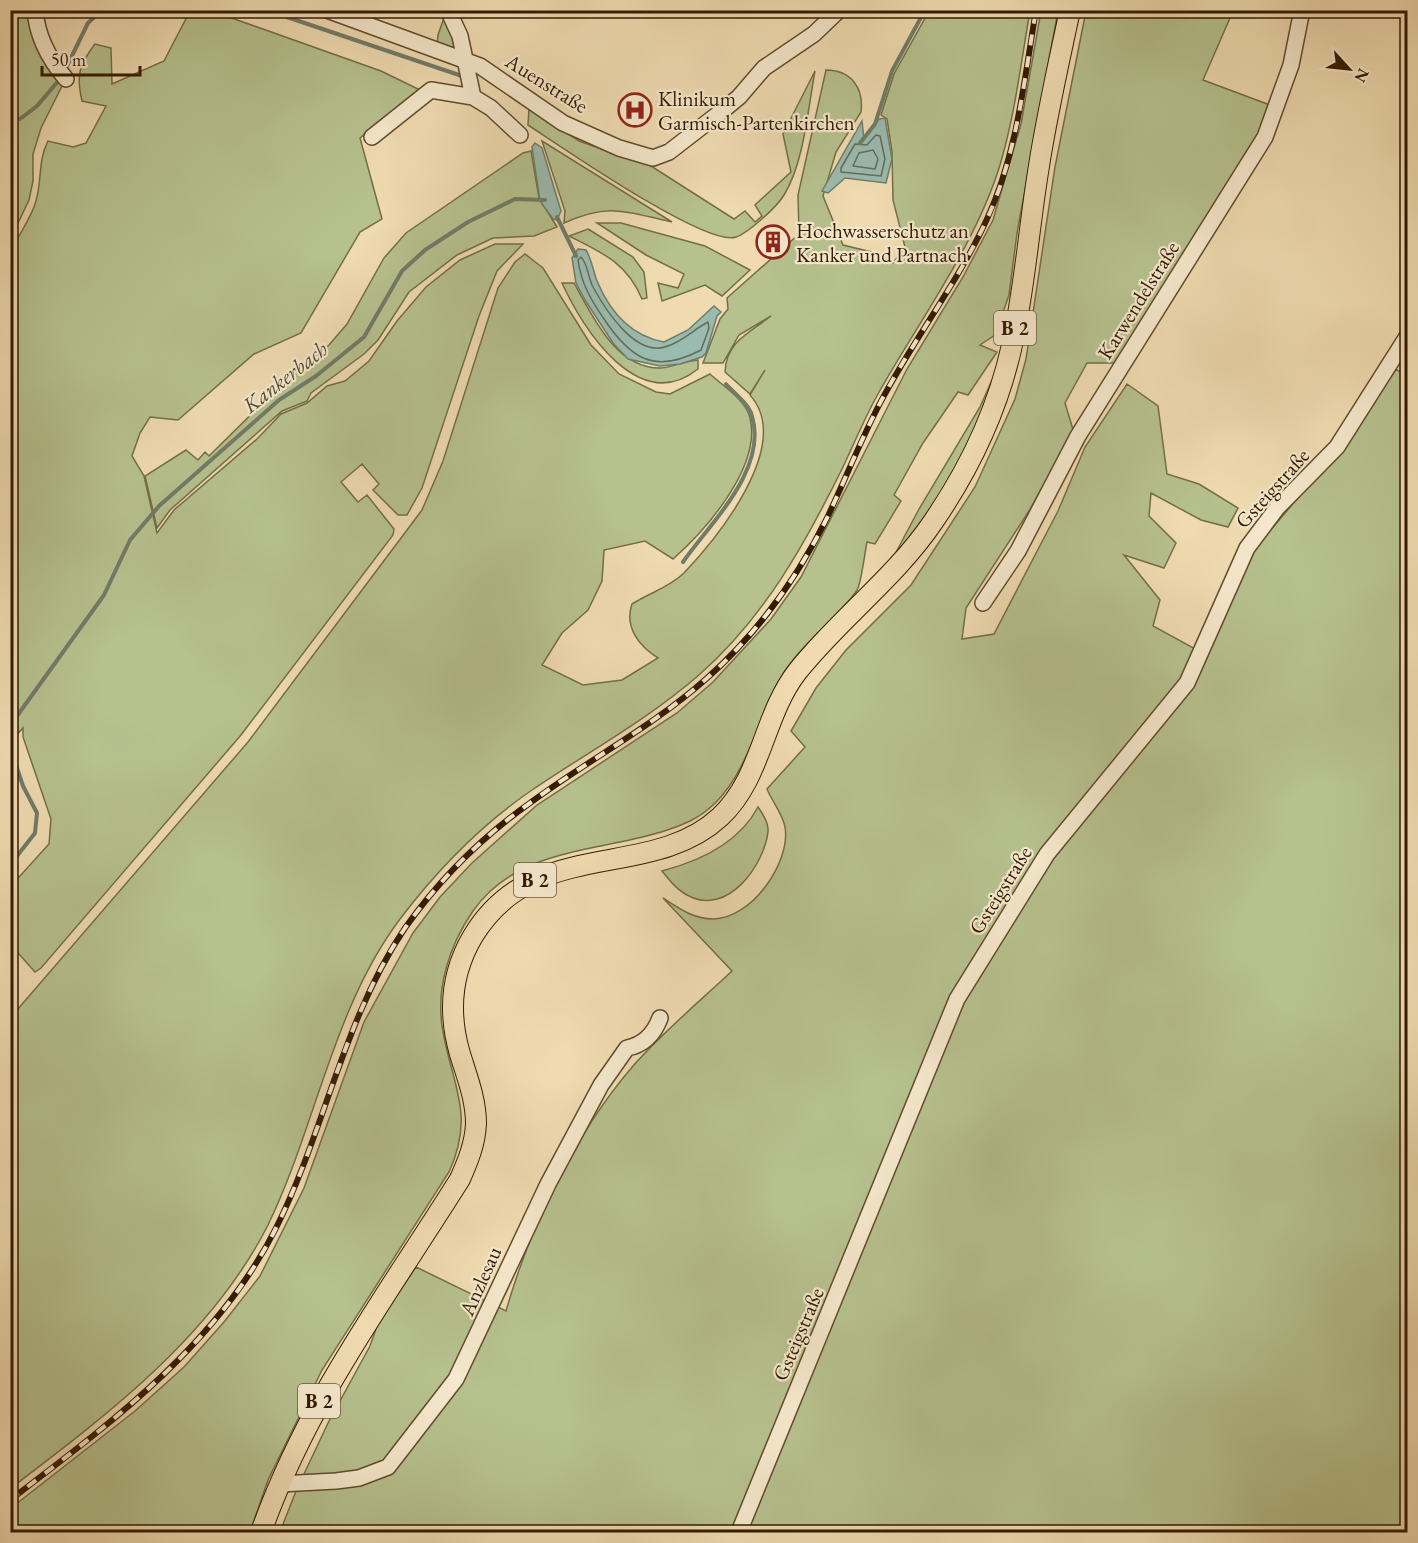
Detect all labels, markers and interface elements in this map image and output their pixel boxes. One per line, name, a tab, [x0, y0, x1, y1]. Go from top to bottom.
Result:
scale bar	[42, 39, 140, 77]
north arrow	[1319, 39, 1379, 99]
street label: Auenstraße	[500, 47, 593, 119]
text: 50 m	[51, 48, 86, 71]
text: N	[1350, 65, 1374, 86]
place label: Klinikum Garmisch-Partenkirchen	[658, 85, 855, 136]
hospital icon: Klinikum Garmisch-Partenkirchen	[617, 92, 653, 128]
place label: Hochwasserschutz an Kanker und Partnach	[796, 217, 969, 268]
building icon: Hochwasserschutz an Kanker und Partnach	[755, 224, 791, 260]
street label: Karwendelstraße	[1091, 236, 1185, 364]
road number: B 2	[994, 311, 1036, 345]
water label: Kankerbach	[236, 334, 334, 420]
street label: Gsteigstraße	[1229, 442, 1315, 534]
street label: Gsteigstraße	[962, 841, 1038, 939]
road number: B 2	[514, 863, 556, 897]
street label: Anzlesau	[452, 1242, 507, 1321]
street label: Gsteigstraße	[766, 1283, 830, 1385]
road number: B 2	[298, 1384, 340, 1418]

